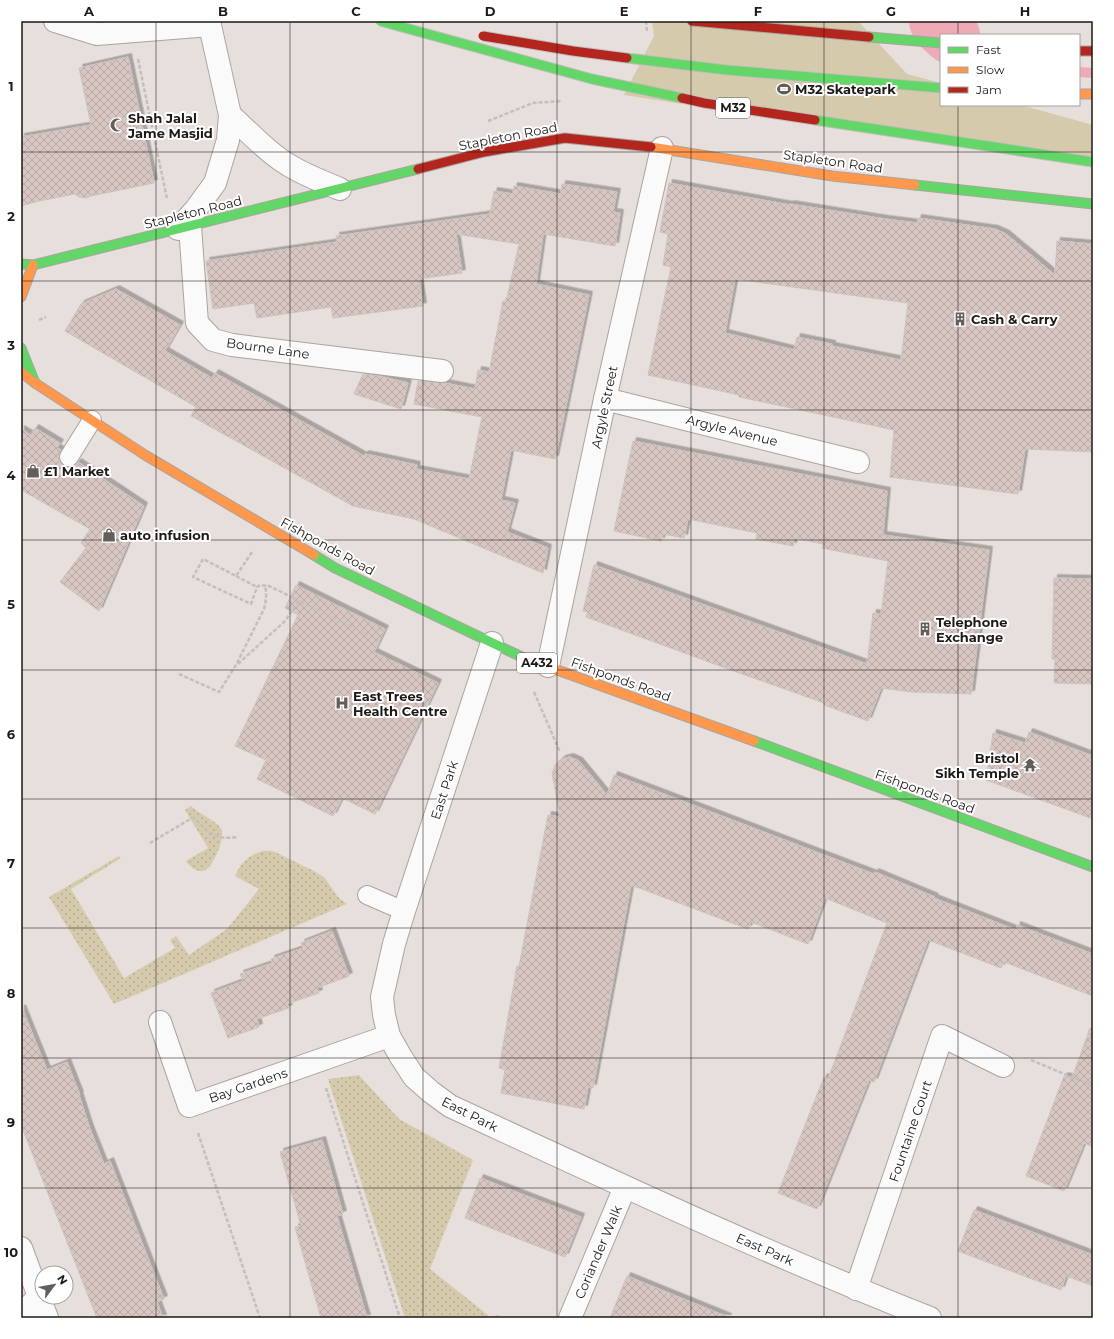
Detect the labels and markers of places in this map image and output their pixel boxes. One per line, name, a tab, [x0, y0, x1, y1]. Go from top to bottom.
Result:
sports icon: M32 Skatepark	[776, 81, 792, 97]
place label: M32 Skatepark	[795, 81, 896, 97]
place label: Shah Jalal Jame Masjid	[127, 110, 213, 141]
mosque icon: Shah Jalal Jame Masjid	[109, 117, 125, 133]
building icon: Cash & Carry	[952, 311, 968, 327]
place label: Cash & Carry	[971, 311, 1058, 327]
shop icon: £1 Market	[25, 463, 41, 479]
place label: £1 Market	[44, 463, 110, 479]
shop icon: auto infusion	[101, 527, 117, 543]
place label: auto infusion	[120, 527, 210, 543]
place label: Telephone Exchange	[936, 614, 1007, 645]
building icon: Telephone Exchange	[917, 621, 933, 637]
place label: East Trees Health Centre	[353, 688, 447, 719]
hospital icon: East Trees Health Centre	[334, 695, 350, 711]
place label: Bristol Sikh Temple	[935, 750, 1019, 781]
temple icon: Bristol Sikh Temple	[1022, 757, 1038, 773]

